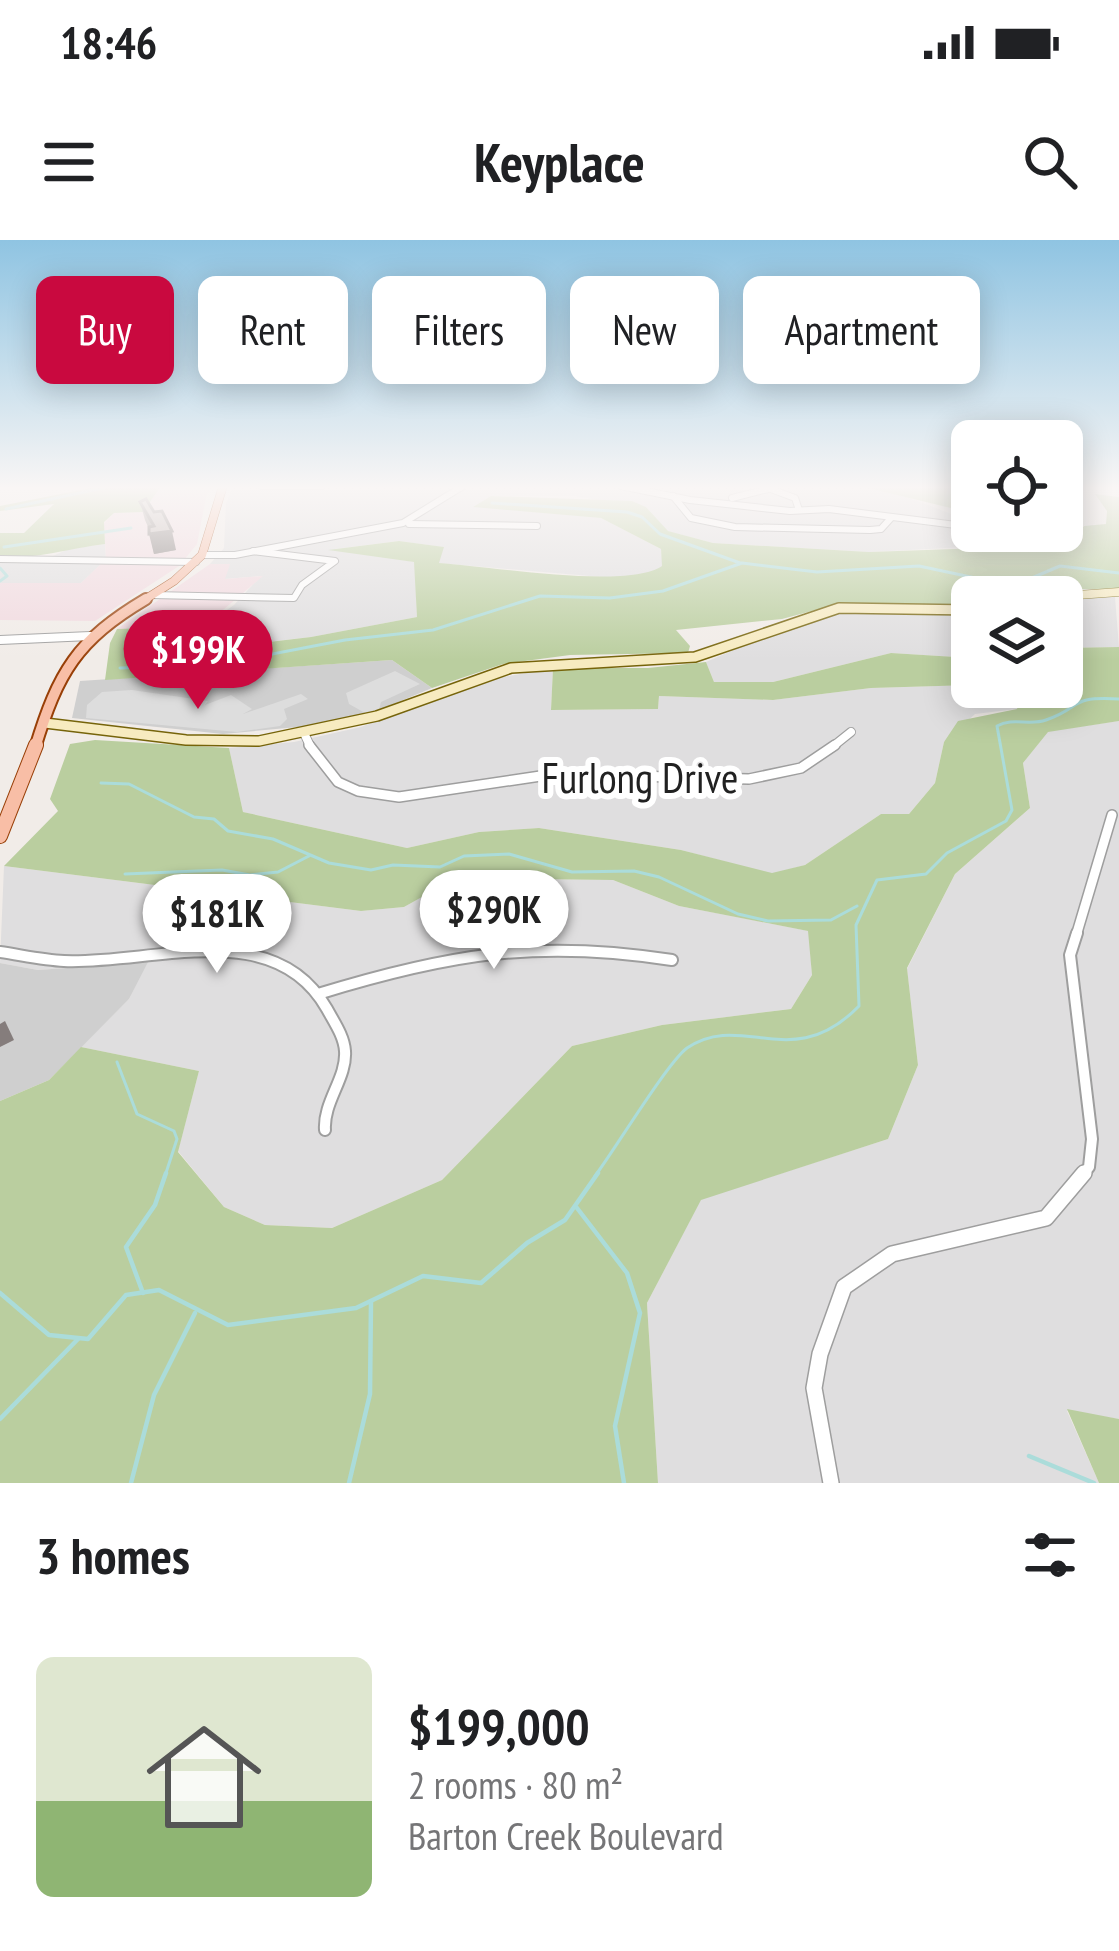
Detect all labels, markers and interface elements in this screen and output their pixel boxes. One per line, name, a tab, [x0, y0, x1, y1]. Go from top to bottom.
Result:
text: 18:46	[60, 13, 157, 71]
text: Keyplace	[474, 127, 645, 197]
icon: menu	[36, 129, 102, 195]
icon: search	[1017, 129, 1083, 195]
chip: Buy	[36, 276, 174, 384]
chip: Rent	[198, 276, 348, 384]
chip: Filters	[372, 276, 546, 384]
chip: New	[570, 276, 719, 384]
chip: Apartment	[743, 276, 980, 384]
map controls	[951, 420, 1083, 708]
button: locate	[951, 420, 1083, 552]
button: layers	[951, 576, 1083, 708]
pin: $199K	[114, 610, 282, 712]
text: $199K	[151, 623, 245, 674]
street label: Furlong Drive	[542, 750, 738, 805]
pin: $290K	[410, 870, 578, 972]
pin: $181K	[133, 874, 301, 976]
text: $290K	[447, 883, 541, 934]
text: $181K	[170, 887, 264, 938]
text: 3 homes	[36, 1522, 190, 1588]
icon: filters	[1017, 1522, 1083, 1588]
text: $199,000	[408, 1693, 590, 1759]
icon: home	[132, 1705, 276, 1849]
text: 2 rooms · 80 m²	[408, 1759, 623, 1810]
text: Barton Creek Boulevard	[408, 1810, 724, 1861]

